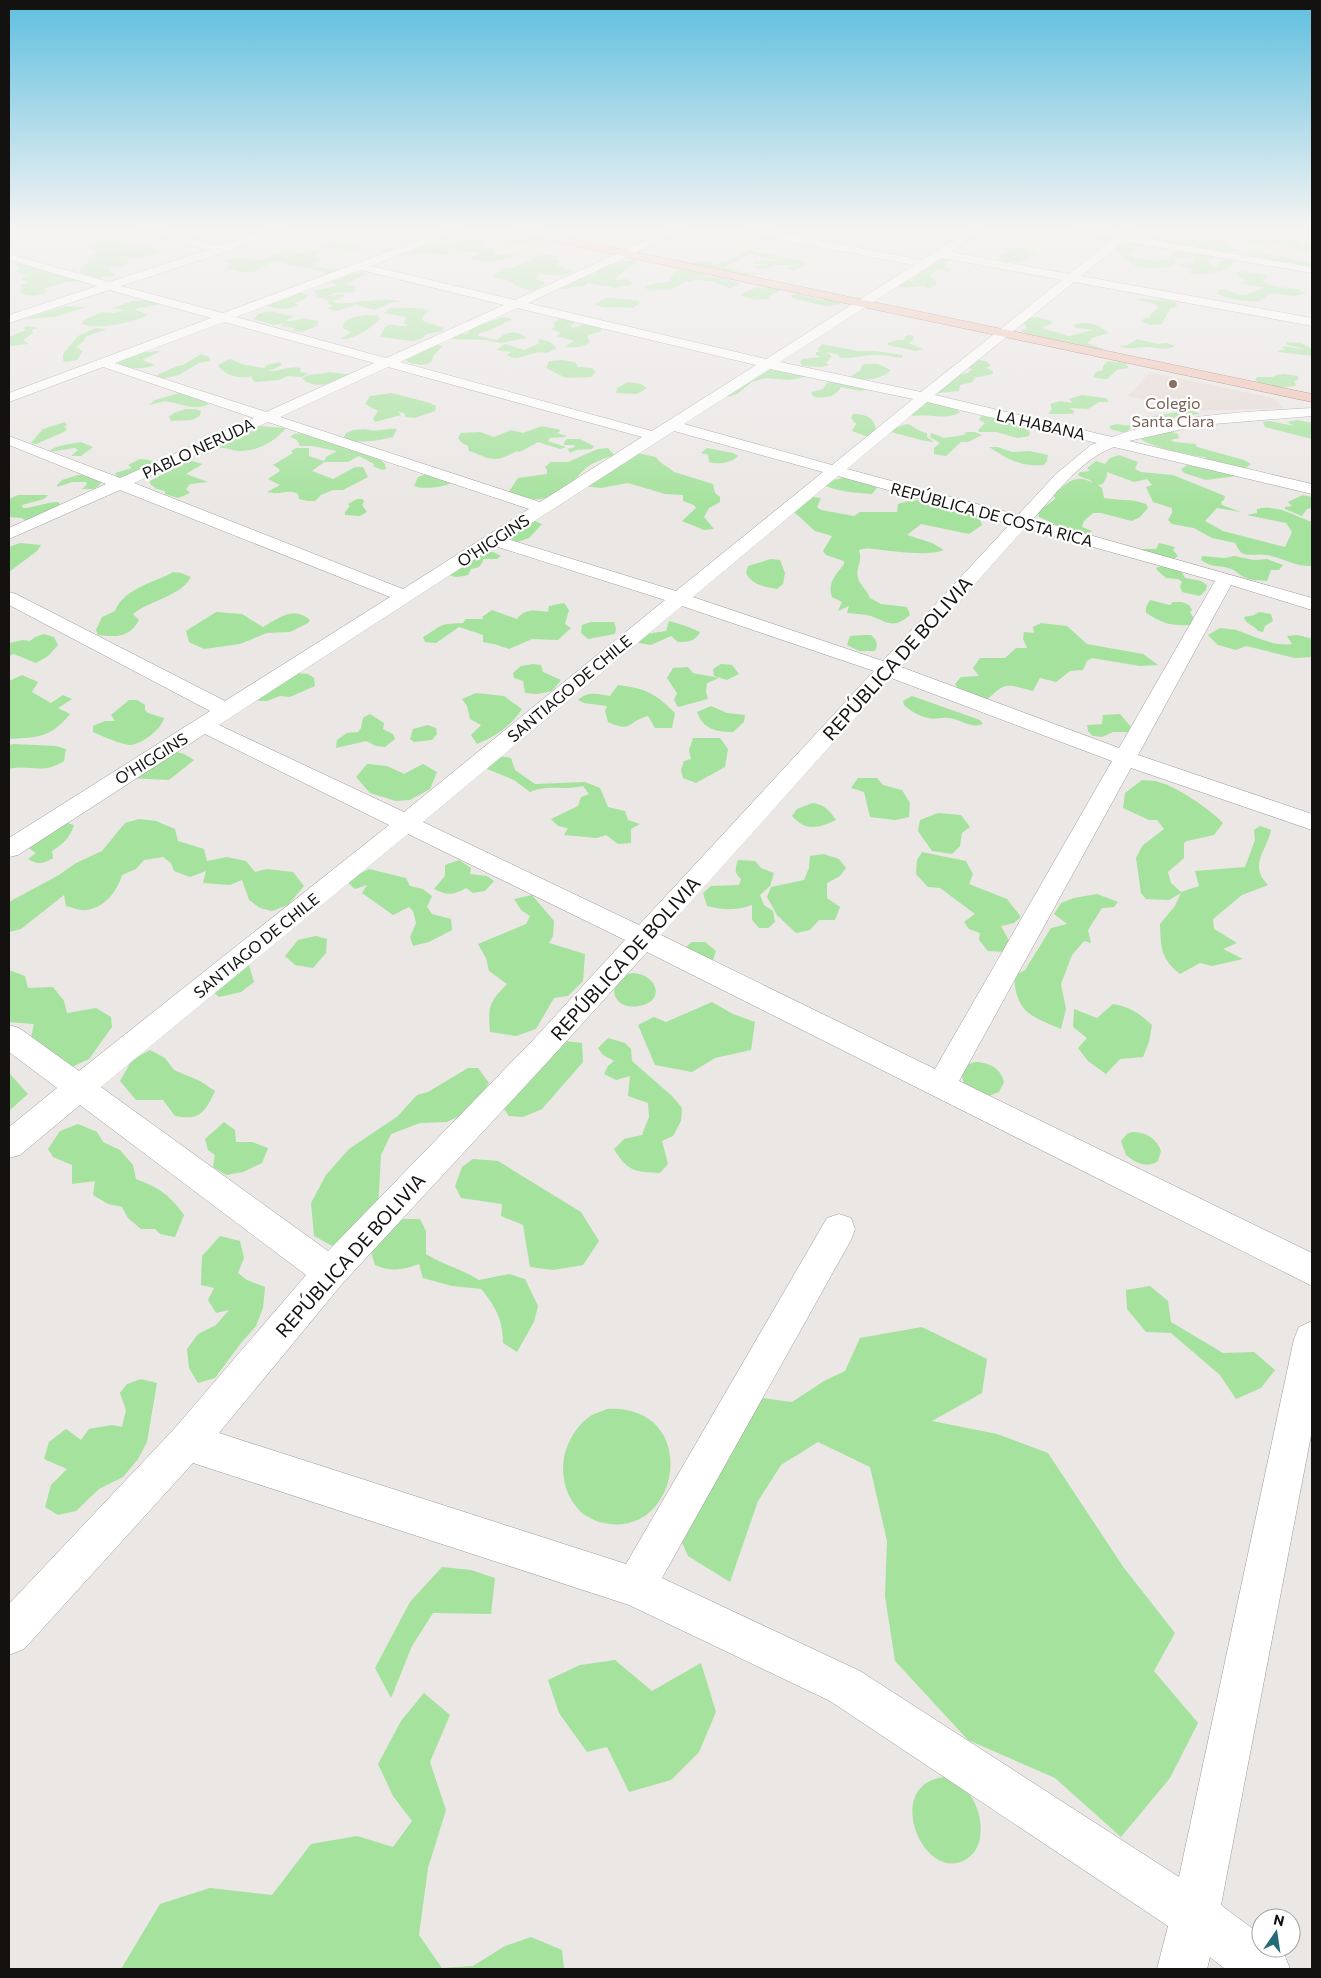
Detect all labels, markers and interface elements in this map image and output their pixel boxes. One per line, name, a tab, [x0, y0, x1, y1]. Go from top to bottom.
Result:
marker: Colegio Santa Clara	[1167, 378, 1179, 390]
place label: Colegio Santa Clara	[1132, 393, 1214, 430]
street label: LA HABANA	[995, 405, 1087, 443]
street label: PABLO NERUDA	[139, 414, 257, 482]
street label: REPÚBLICA DE COSTA RICA	[889, 478, 1095, 550]
street label: O'HIGGINS	[453, 510, 533, 570]
street label: REPÚBLICA DE BOLIVIA	[817, 571, 977, 745]
street label: SANTIAGO DE CHILE	[503, 631, 635, 745]
street label: O'HIGGINS	[111, 728, 191, 788]
street label: REPÚBLICA DE BOLIVIA	[545, 871, 705, 1045]
street label: SANTIAGO DE CHILE	[189, 889, 323, 1001]
street label: REPÚBLICA DE BOLIVIA	[270, 1168, 430, 1342]
north arrow	[1251, 1908, 1301, 1958]
text: N	[1272, 1910, 1286, 1929]

